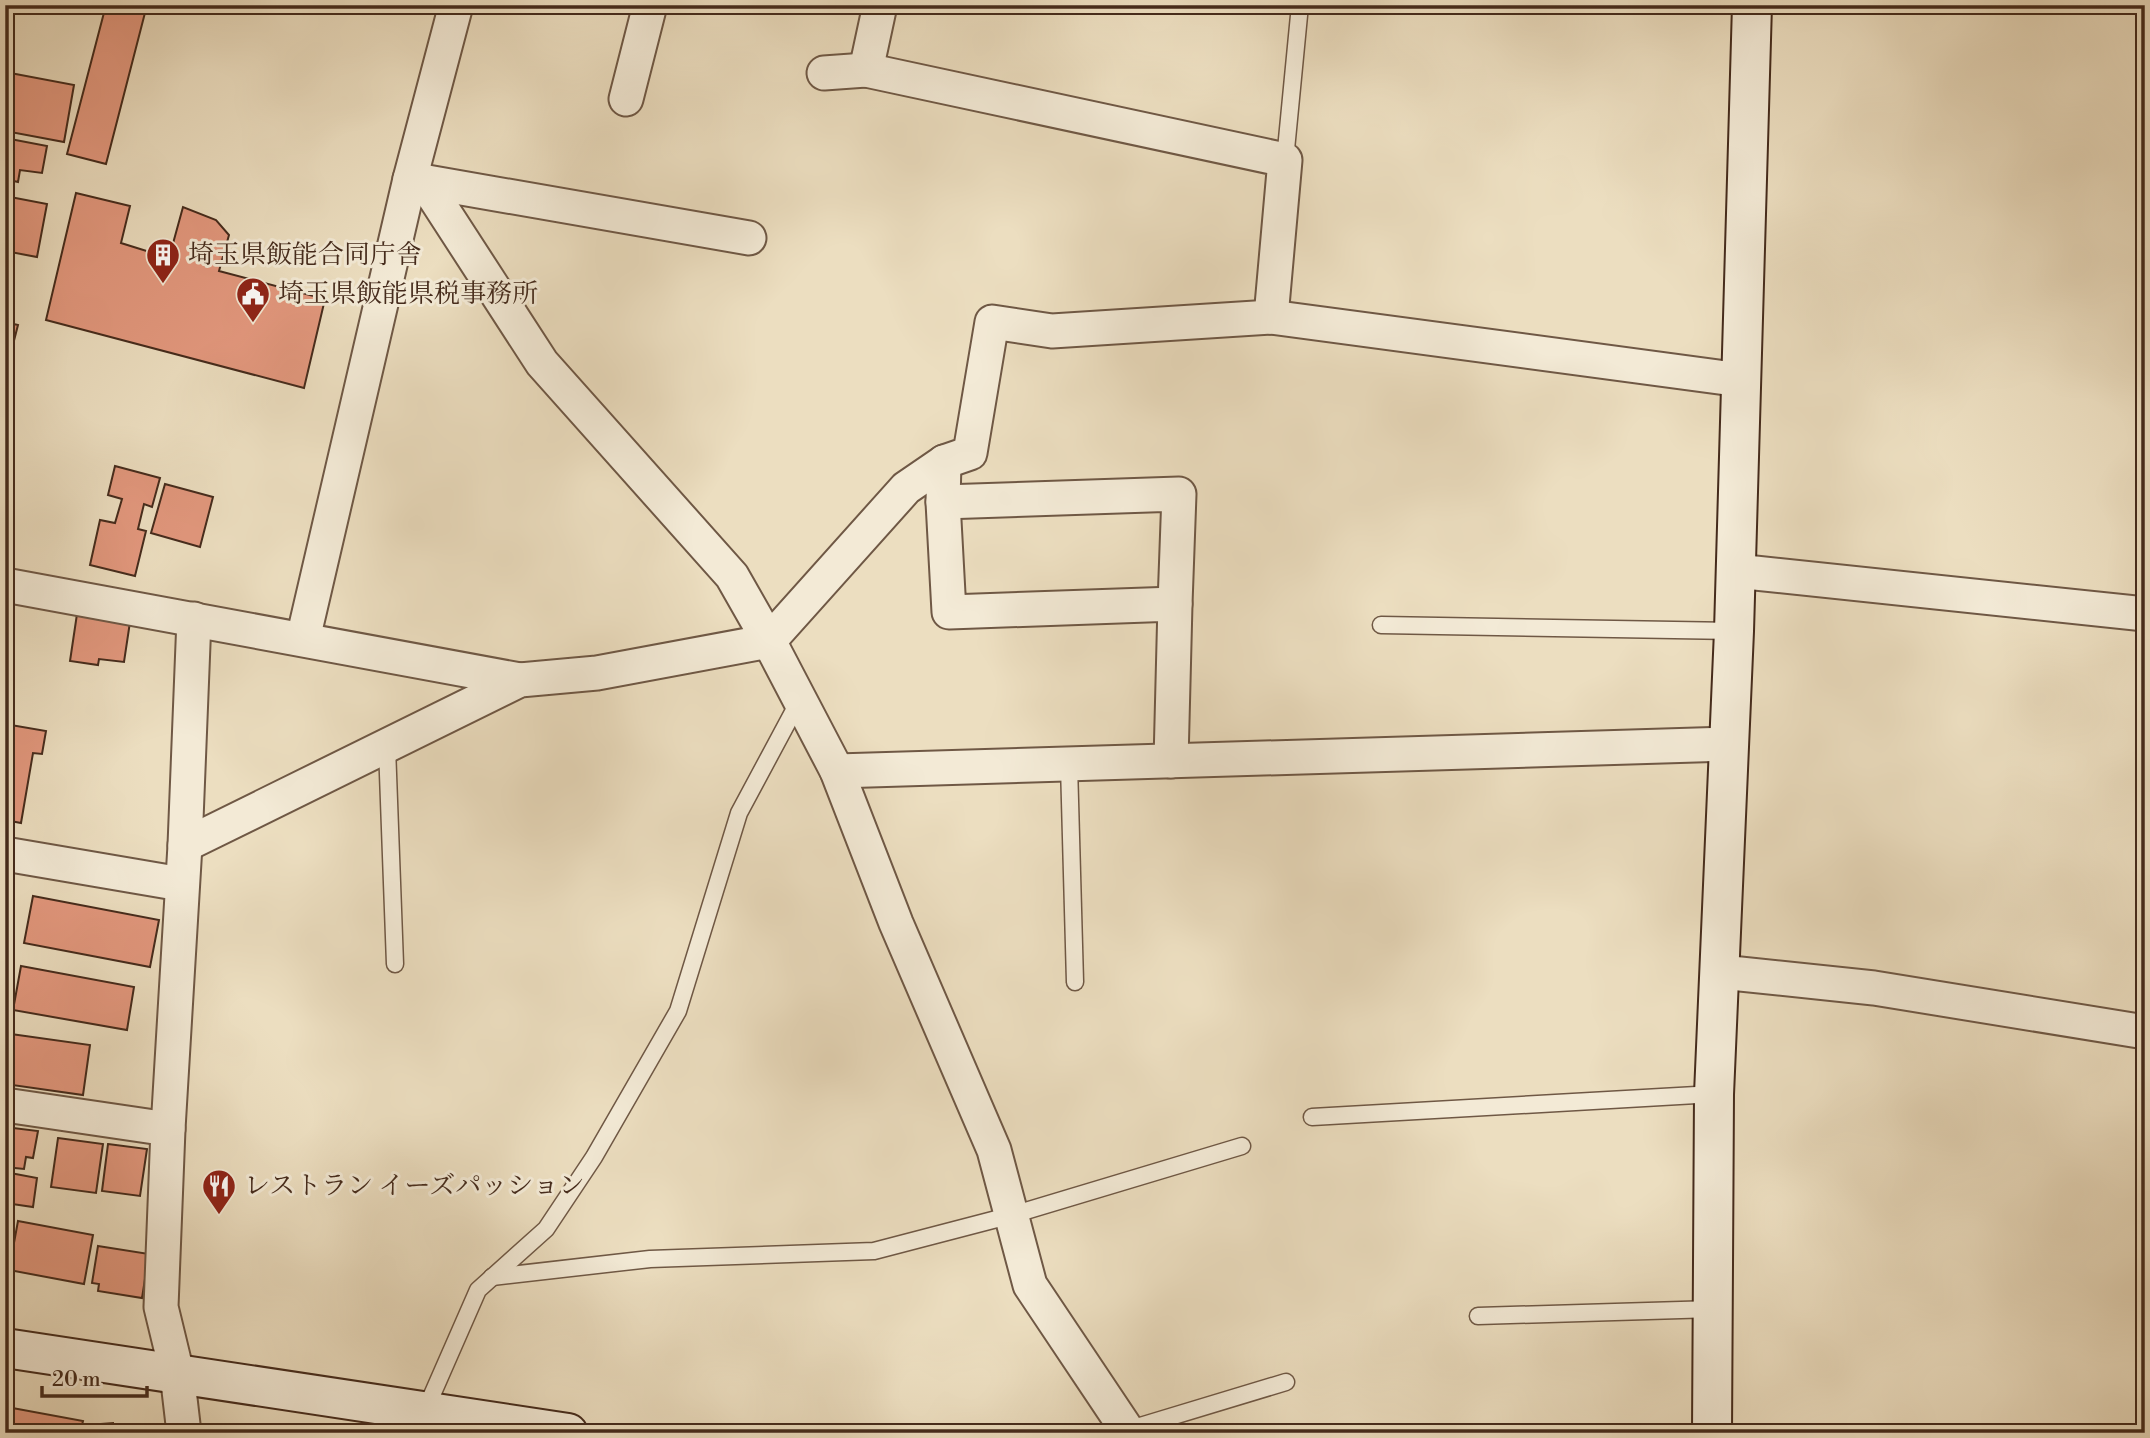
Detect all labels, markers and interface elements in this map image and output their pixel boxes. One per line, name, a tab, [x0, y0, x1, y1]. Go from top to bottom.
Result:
building icon: 埼玉県飯能合同庁舎	[144, 236, 182, 285]
place label: 埼玉県飯能合同庁舎	[188, 239, 422, 271]
public building icon: 埼玉県飯能県税事務所	[234, 275, 272, 324]
place label: 埼玉県飯能県税事務所	[278, 278, 538, 310]
restaurant icon: レストラン イーズパッション	[200, 1167, 238, 1216]
place label: レストラン イーズパッション	[244, 1170, 585, 1202]
scale bar	[42, 1354, 147, 1398]
text: 20 m	[52, 1367, 101, 1393]

